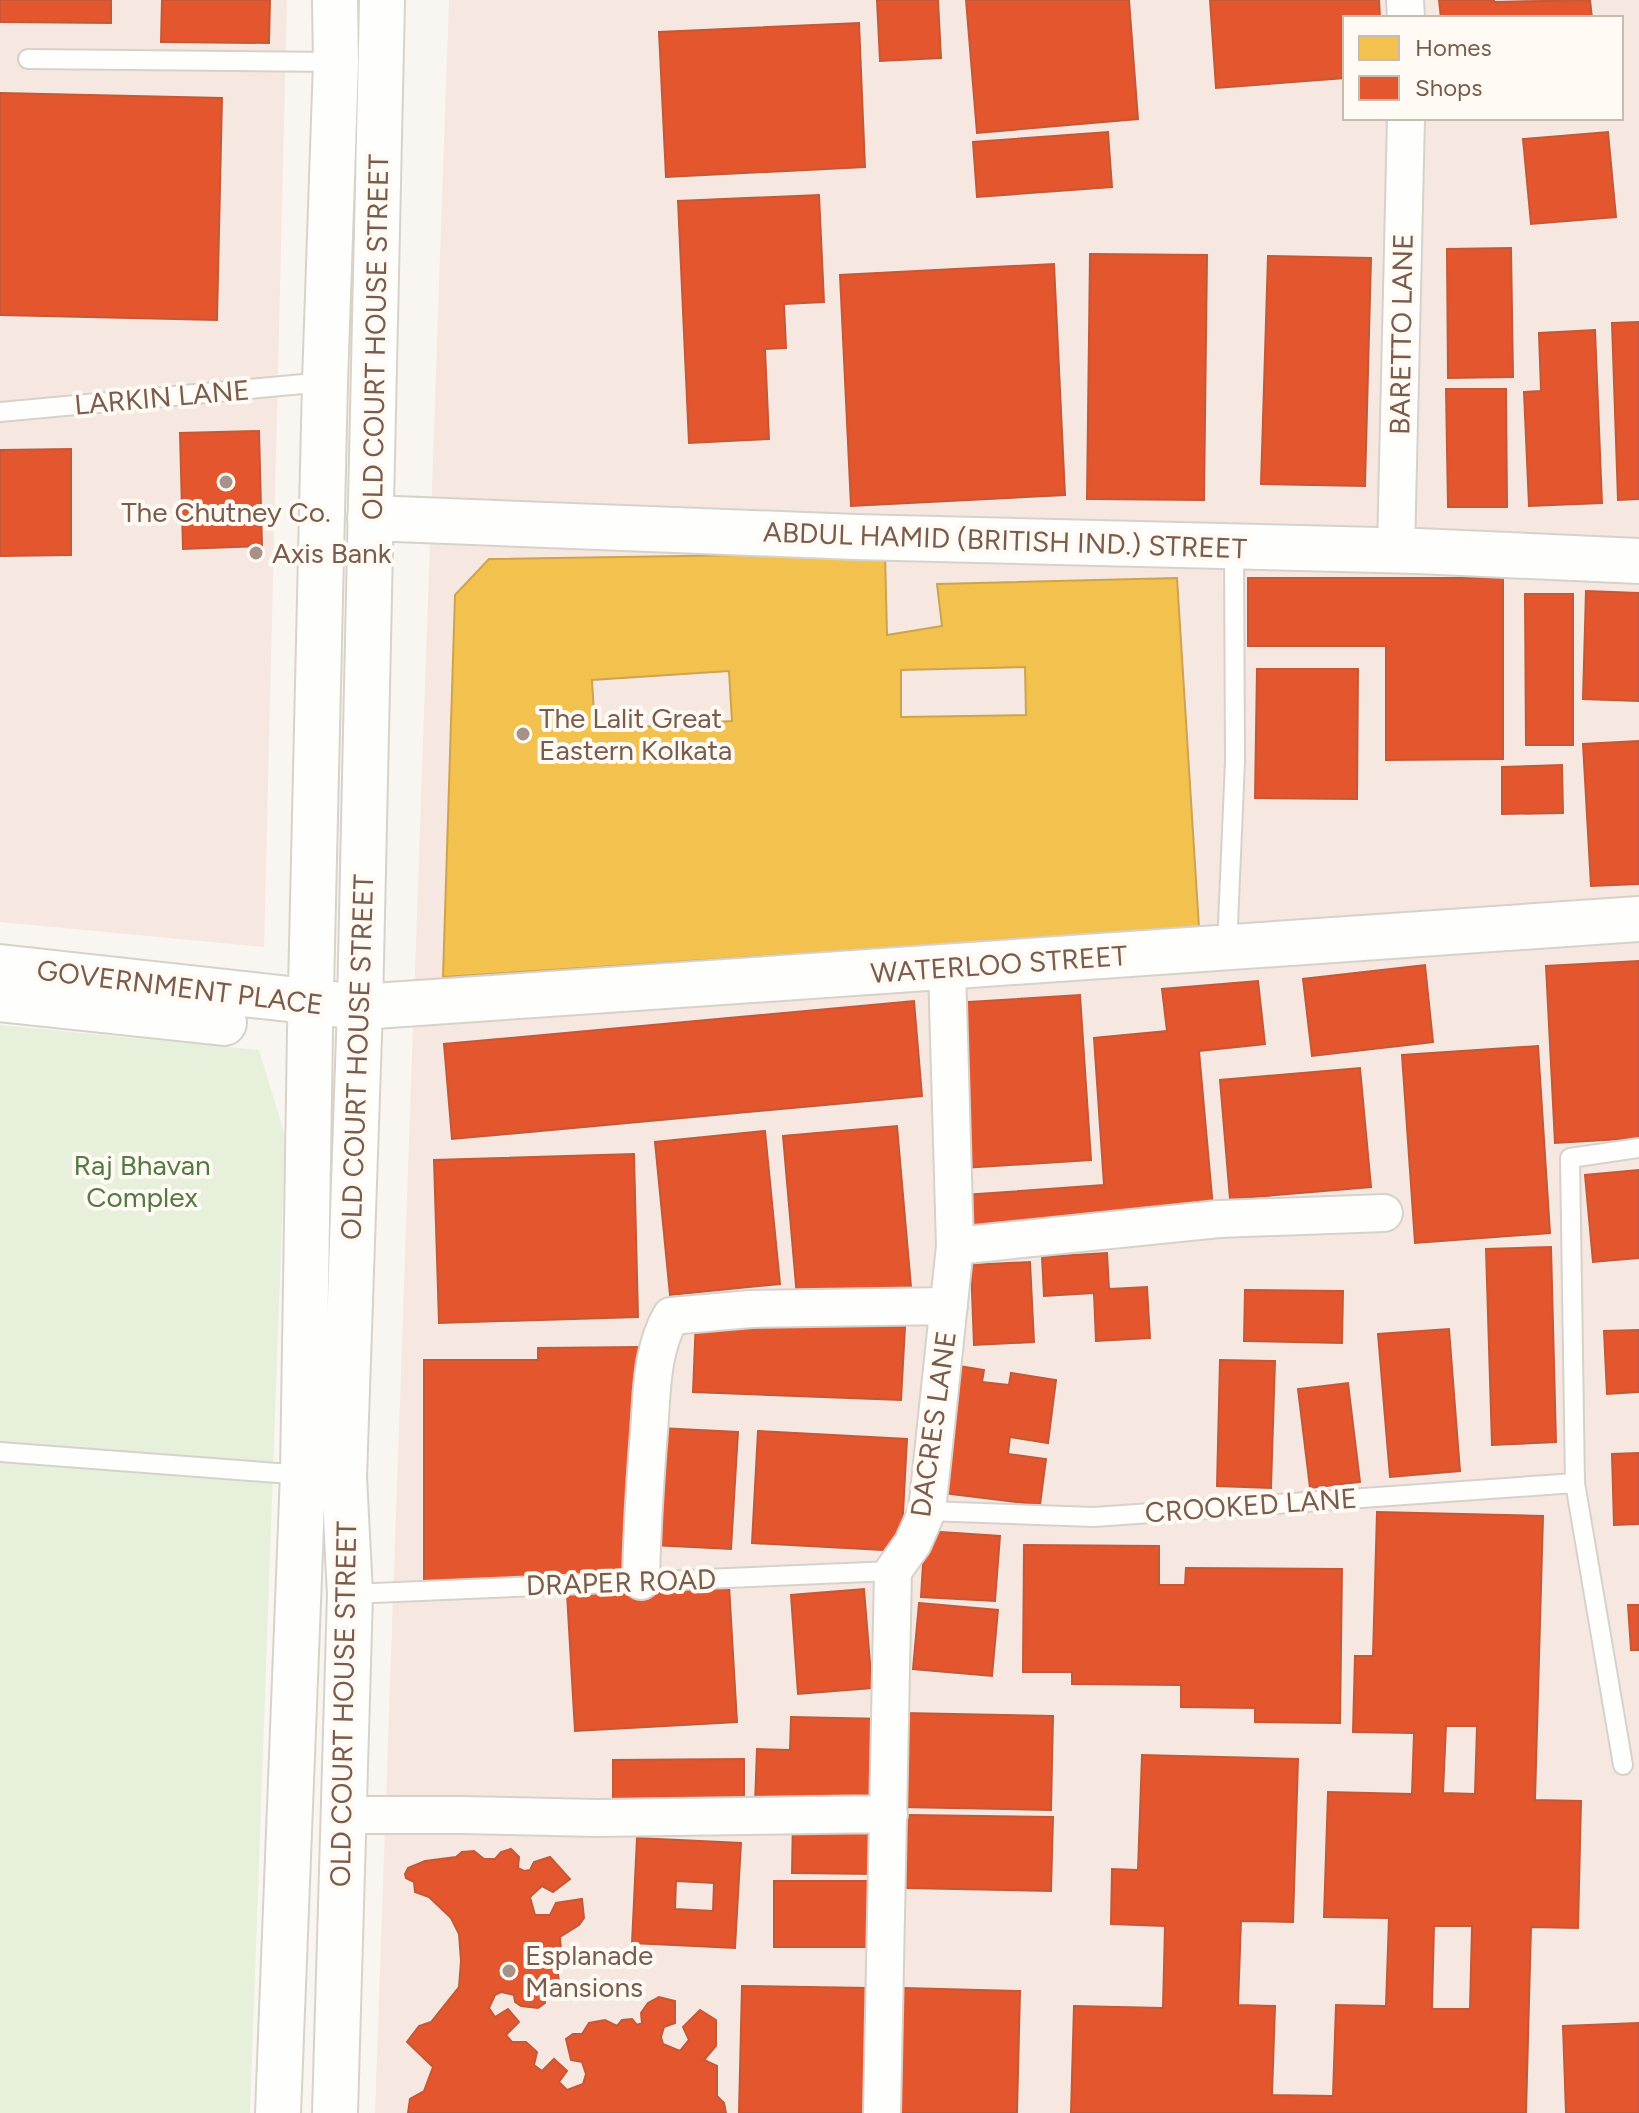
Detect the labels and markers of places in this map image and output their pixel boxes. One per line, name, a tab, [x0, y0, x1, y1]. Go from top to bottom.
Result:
marker: The Chutney Co.	[217, 473, 235, 491]
place label: The Chutney Co.	[121, 495, 331, 529]
place label: Axis Bank	[272, 536, 392, 570]
marker: Axis Bank	[247, 544, 265, 562]
place label: The Lalit Great Eastern Kolkata	[539, 701, 732, 767]
marker: The Lalit Great Eastern Kolkata	[514, 725, 532, 743]
place label: Esplanade Mansions	[525, 1938, 653, 2004]
marker: Esplanade Mansions	[500, 1962, 518, 1980]

